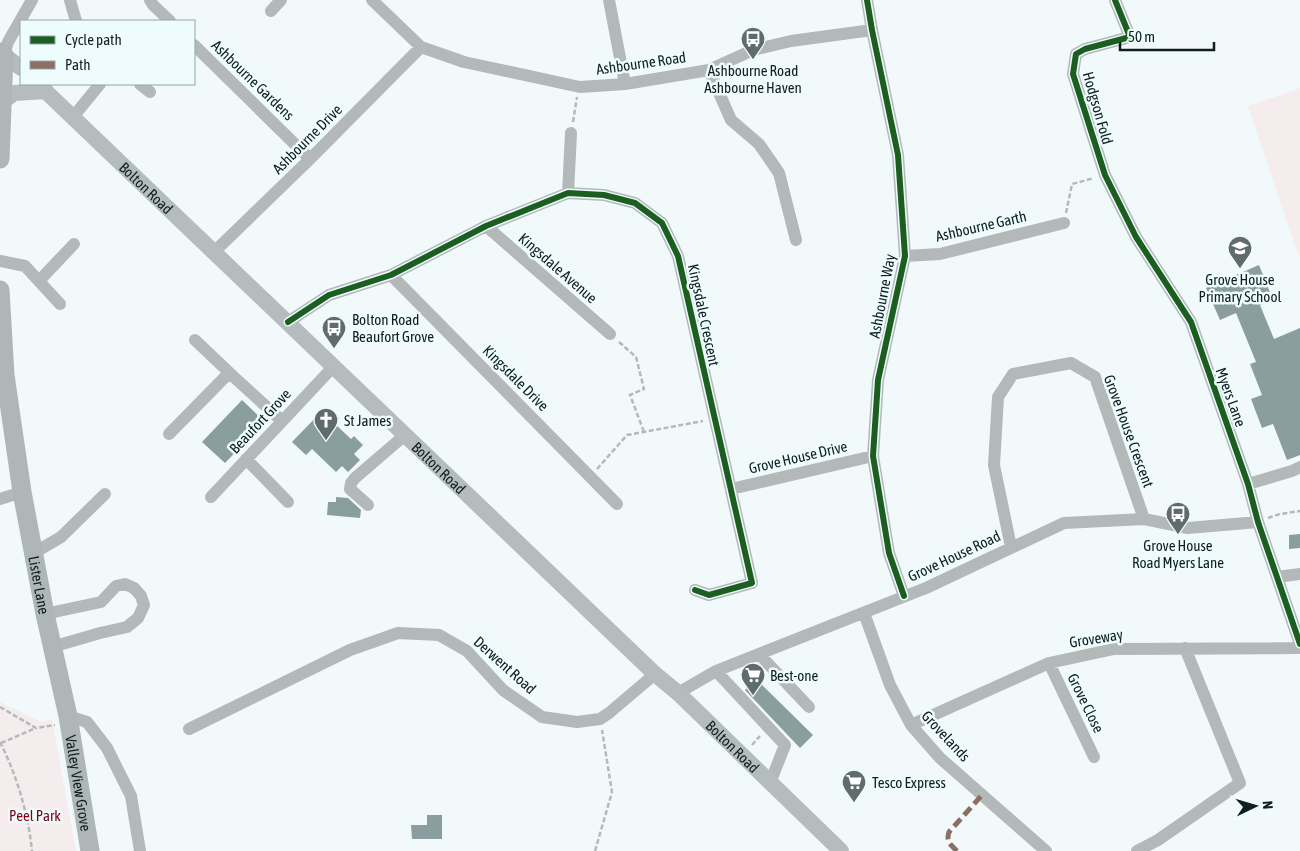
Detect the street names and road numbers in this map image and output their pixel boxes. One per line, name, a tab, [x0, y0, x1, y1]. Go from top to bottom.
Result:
street label: Ashbourne Gardens	[208, 36, 298, 124]
street label: Ashbourne Road	[595, 48, 687, 78]
street label: Hodgson Fold	[1080, 70, 1116, 146]
street label: Ashbourne Drive	[269, 101, 345, 177]
street label: Bolton Road	[116, 158, 177, 217]
street label: Ashbourne Garth	[934, 207, 1028, 245]
street label: Kingsdale Avenue	[515, 229, 601, 307]
street label: Ashbourne Way	[866, 252, 898, 340]
street label: Kingsdale Crescent	[685, 262, 723, 368]
street label: Kingsdale Drive	[480, 342, 552, 414]
street label: Myers Lane	[1212, 365, 1250, 429]
street label: Grove House Crescent	[1101, 372, 1157, 490]
street label: Beaufort Grove	[226, 385, 294, 457]
street label: Grove House Drive	[747, 437, 849, 477]
street label: Bolton Road	[409, 438, 469, 497]
street label: Grove House Road	[905, 527, 1003, 585]
street label: Lister Lane	[26, 554, 53, 616]
street label: Groveway	[1068, 625, 1124, 651]
street label: Derwent Road	[470, 633, 540, 697]
street label: Grove Close	[1064, 671, 1108, 736]
street label: Grovelands	[918, 707, 974, 765]
street label: Bolton Road	[703, 717, 763, 776]
street label: Valley View Grove	[63, 734, 95, 833]

